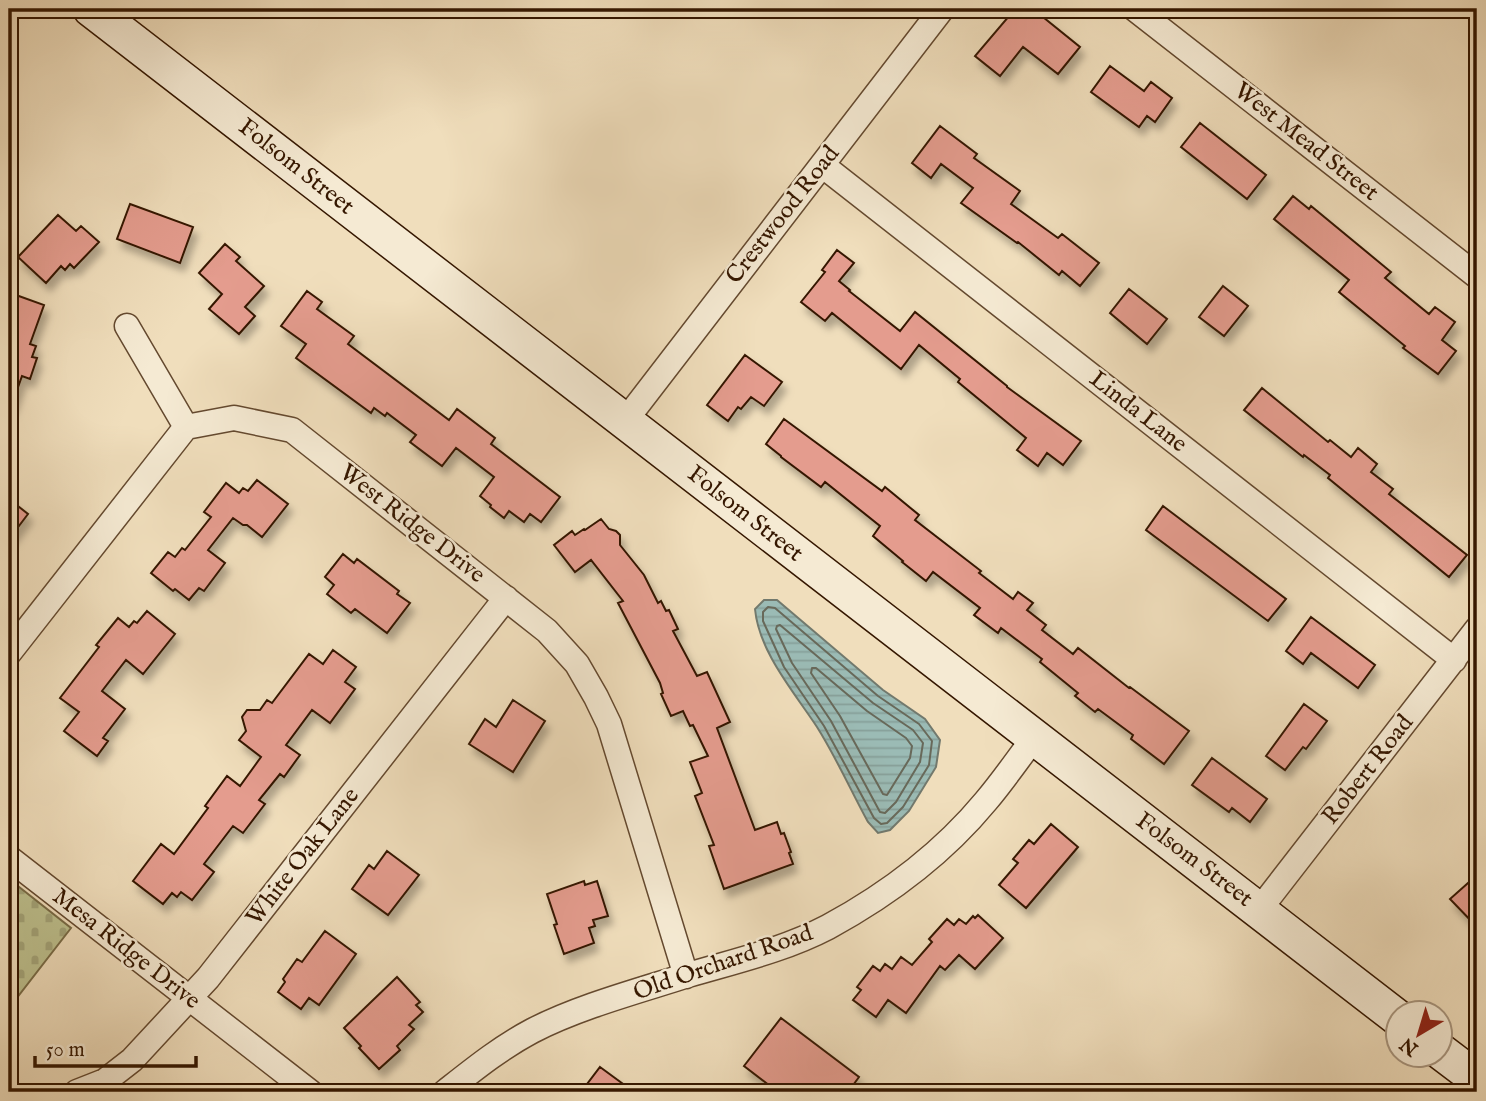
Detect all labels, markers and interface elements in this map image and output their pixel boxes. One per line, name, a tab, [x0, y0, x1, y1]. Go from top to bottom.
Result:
street label: West Mead Street	[1227, 76, 1385, 208]
street label: Folsom Street	[232, 112, 360, 222]
street label: Crestwood Road	[719, 139, 847, 290]
street label: Linda Lane	[1083, 364, 1193, 460]
street label: West Ridge Drive	[333, 457, 491, 591]
street label: Folsom Street	[681, 459, 809, 569]
street label: Robert Road	[1315, 709, 1421, 831]
street label: White Oak Lane	[239, 782, 367, 932]
street label: Folsom Street	[1129, 806, 1259, 914]
street label: Mesa Ridge Drive	[46, 881, 206, 1017]
street label: Old Orchard Road	[629, 918, 817, 1008]
north arrow	[1384, 1000, 1454, 1070]
scale bar	[35, 1024, 196, 1068]
text: N	[1395, 1031, 1424, 1061]
text: 50 m	[46, 1037, 85, 1064]

